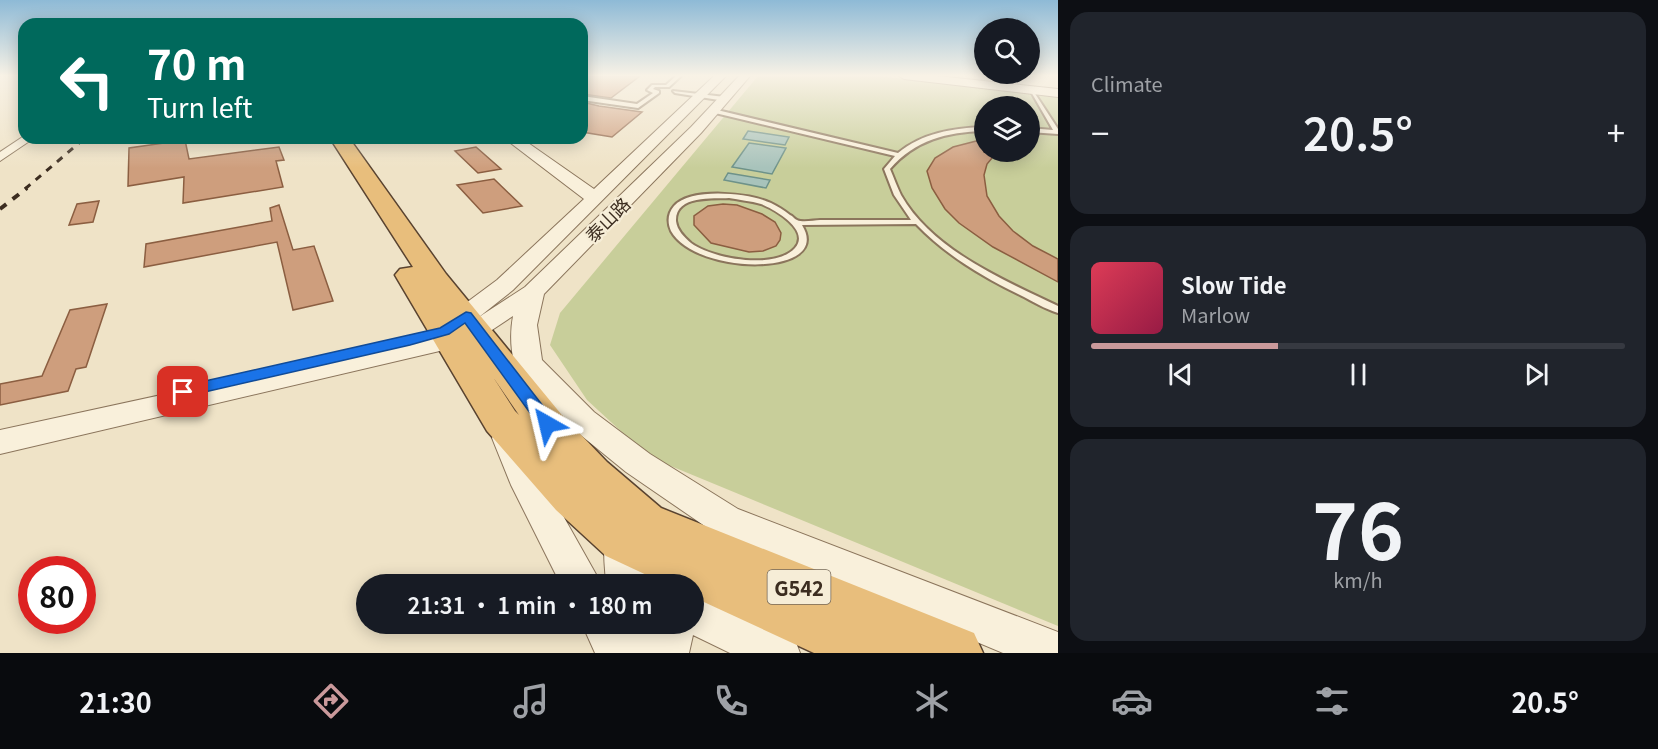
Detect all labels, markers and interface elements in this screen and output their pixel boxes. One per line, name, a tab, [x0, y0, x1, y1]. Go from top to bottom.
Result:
map controls	[974, 18, 1040, 162]
button: search	[974, 18, 1040, 84]
text: 70 m	[147, 31, 247, 92]
icon: left	[48, 42, 126, 120]
text: Climate	[1091, 69, 1163, 98]
text: Turn left	[147, 87, 253, 126]
button: layers	[974, 96, 1040, 162]
text: 20.5°	[1303, 99, 1413, 164]
text: −	[1091, 108, 1109, 156]
text: +	[1607, 108, 1625, 156]
street label: 泰山路	[579, 191, 635, 247]
text: Slow Tide	[1181, 268, 1287, 300]
text: Marlow	[1181, 300, 1250, 329]
icon: previous	[1164, 358, 1197, 391]
icon: pause	[1342, 358, 1375, 391]
icon: next	[1520, 358, 1553, 391]
pin	[157, 366, 208, 417]
icon: arrive	[166, 375, 199, 408]
position arrow	[515, 392, 579, 456]
text: 76	[1312, 470, 1404, 582]
speed limit sign: 80	[18, 556, 96, 634]
text: km/h	[1333, 565, 1383, 594]
road number: G542	[768, 570, 830, 604]
text: 21:31 · 1 min · 180 m	[407, 588, 653, 620]
icon: directions	[310, 680, 352, 722]
icon: music	[510, 680, 552, 722]
icon: phone	[710, 680, 752, 722]
icon: climate	[911, 680, 953, 722]
icon: car	[1111, 680, 1153, 722]
icon: filters	[1311, 680, 1353, 722]
text: 21:30	[79, 682, 152, 721]
text: 20.5°	[1511, 682, 1579, 721]

